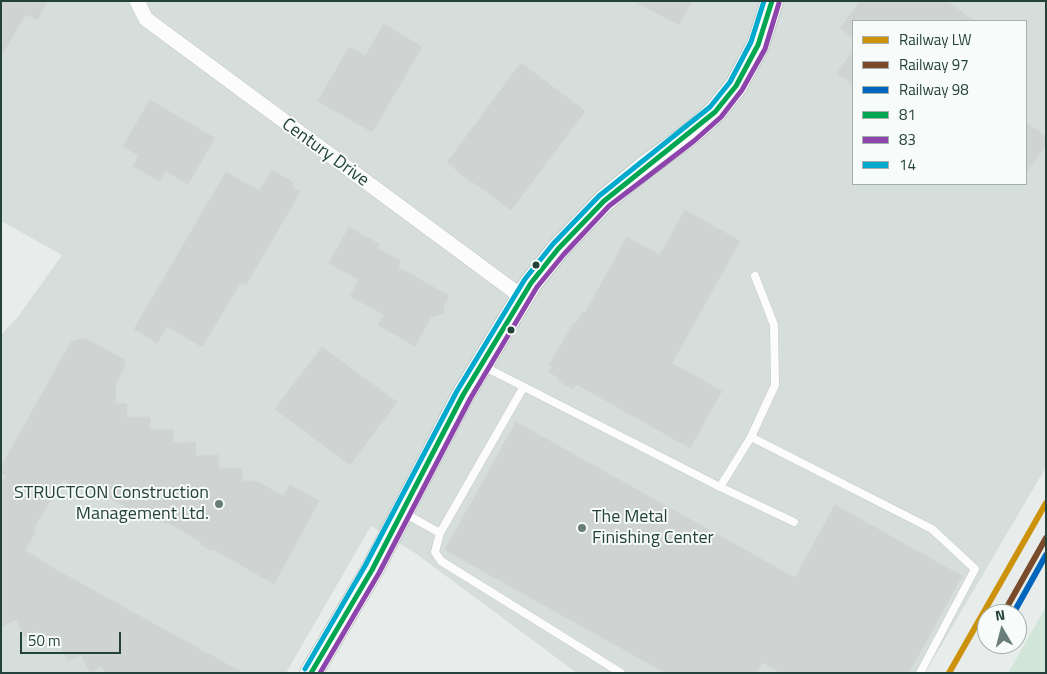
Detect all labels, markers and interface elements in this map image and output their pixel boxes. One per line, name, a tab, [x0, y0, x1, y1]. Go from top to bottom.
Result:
legend	[852, 20, 1027, 185]
text: Railway LW	[899, 28, 972, 51]
text: Railway 97	[899, 53, 969, 76]
text: Railway 98	[899, 78, 969, 101]
text: 81	[899, 103, 916, 126]
street label: Century Drive	[277, 114, 373, 192]
text: 83	[899, 128, 916, 151]
text: 14	[899, 153, 916, 176]
unlabelled marker	[531, 260, 541, 270]
unlabelled marker	[506, 325, 516, 335]
place label: STRUCTCON Construction Management Ltd.	[14, 483, 209, 526]
marker: STRUCTCON Construction Management Ltd.	[213, 498, 225, 510]
place label: The Metal Finishing Center	[592, 507, 714, 550]
marker: The Metal Finishing Center	[576, 522, 588, 534]
north arrow	[977, 604, 1027, 654]
text: N	[994, 604, 1006, 626]
scale bar	[22, 622, 124, 654]
text: 50 m	[28, 629, 61, 652]

